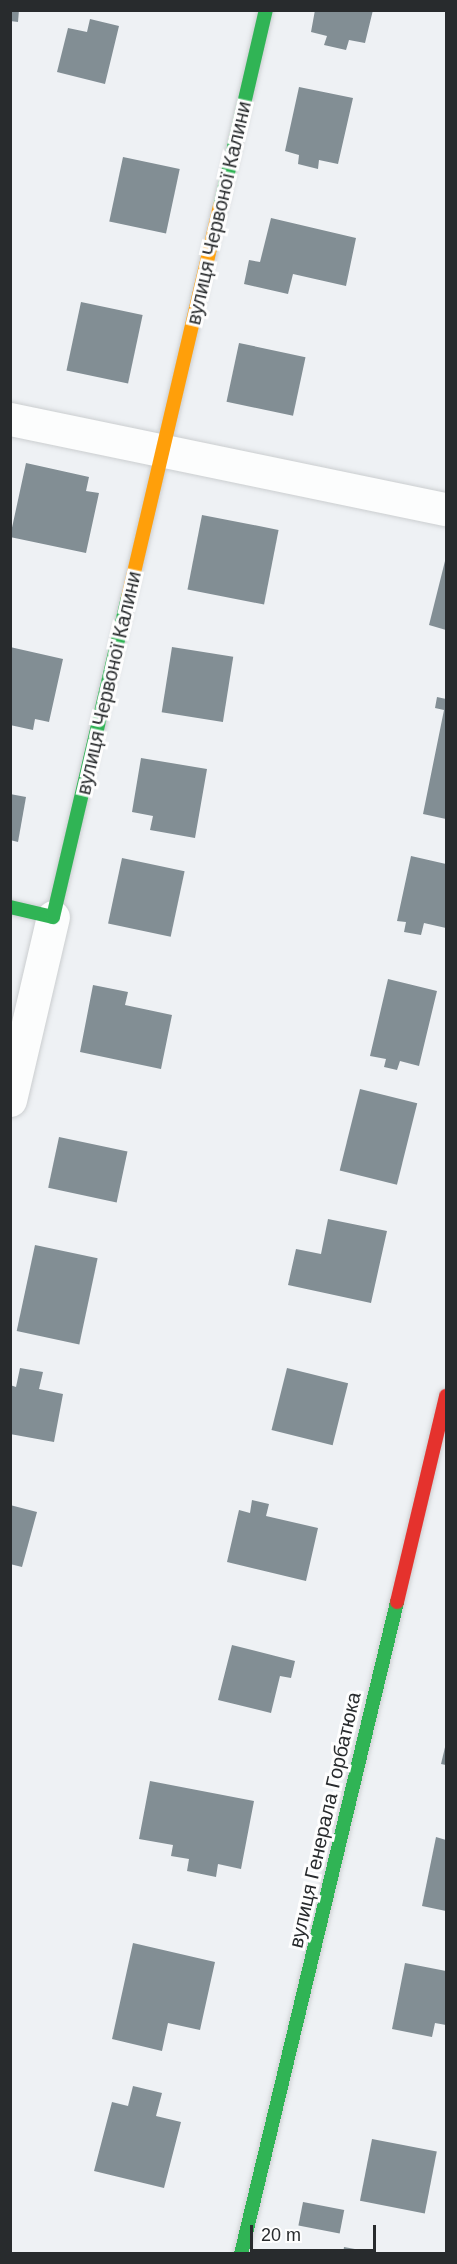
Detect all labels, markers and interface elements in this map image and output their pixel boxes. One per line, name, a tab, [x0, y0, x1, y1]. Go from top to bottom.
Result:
street label: вулиця Червоної Калини	[182, 99, 256, 327]
street label: вулиця Червоної Калини	[72, 569, 146, 797]
street label: вулиця Генерала Горбатюка	[284, 1690, 366, 1950]
scale bar	[253, 2213, 379, 2251]
text: 20 m	[261, 2225, 301, 2245]

